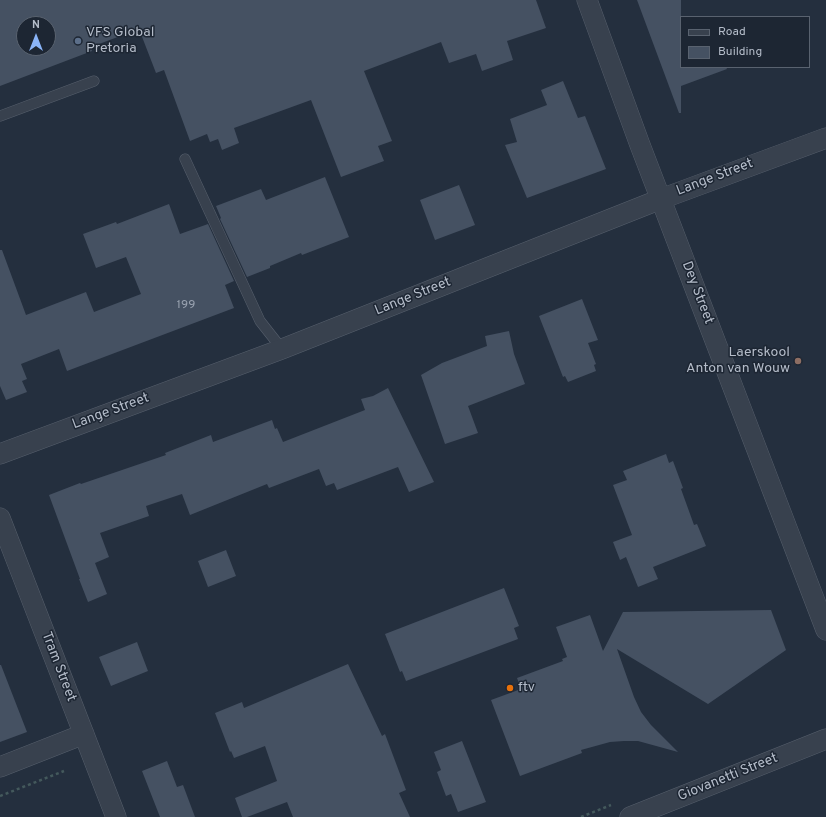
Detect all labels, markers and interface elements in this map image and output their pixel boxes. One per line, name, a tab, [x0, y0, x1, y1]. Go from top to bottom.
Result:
north arrow	[16, 16, 56, 56]
legend	[680, 16, 810, 68]
text: N	[32, 18, 40, 32]
text: Road	[718, 24, 746, 40]
place label: VFS Global Pretoria	[86, 25, 154, 58]
marker: VFS Global Pretoria	[73, 36, 83, 46]
text: Building	[718, 44, 762, 60]
street label: Lange Street	[674, 156, 756, 200]
street label: Dey Street	[677, 259, 717, 327]
street label: Lange Street	[372, 274, 454, 320]
house number: 199	[177, 299, 195, 313]
place label: Laerskool Anton van Wouw	[686, 345, 790, 378]
marker: Laerskool Anton van Wouw	[793, 356, 803, 366]
street label: Lange Street	[70, 390, 152, 434]
street label: Tram Street	[37, 630, 79, 704]
place label: ftv	[518, 680, 535, 696]
marker: ftv	[505, 683, 515, 693]
street label: Giovanetti Street	[676, 750, 780, 806]

